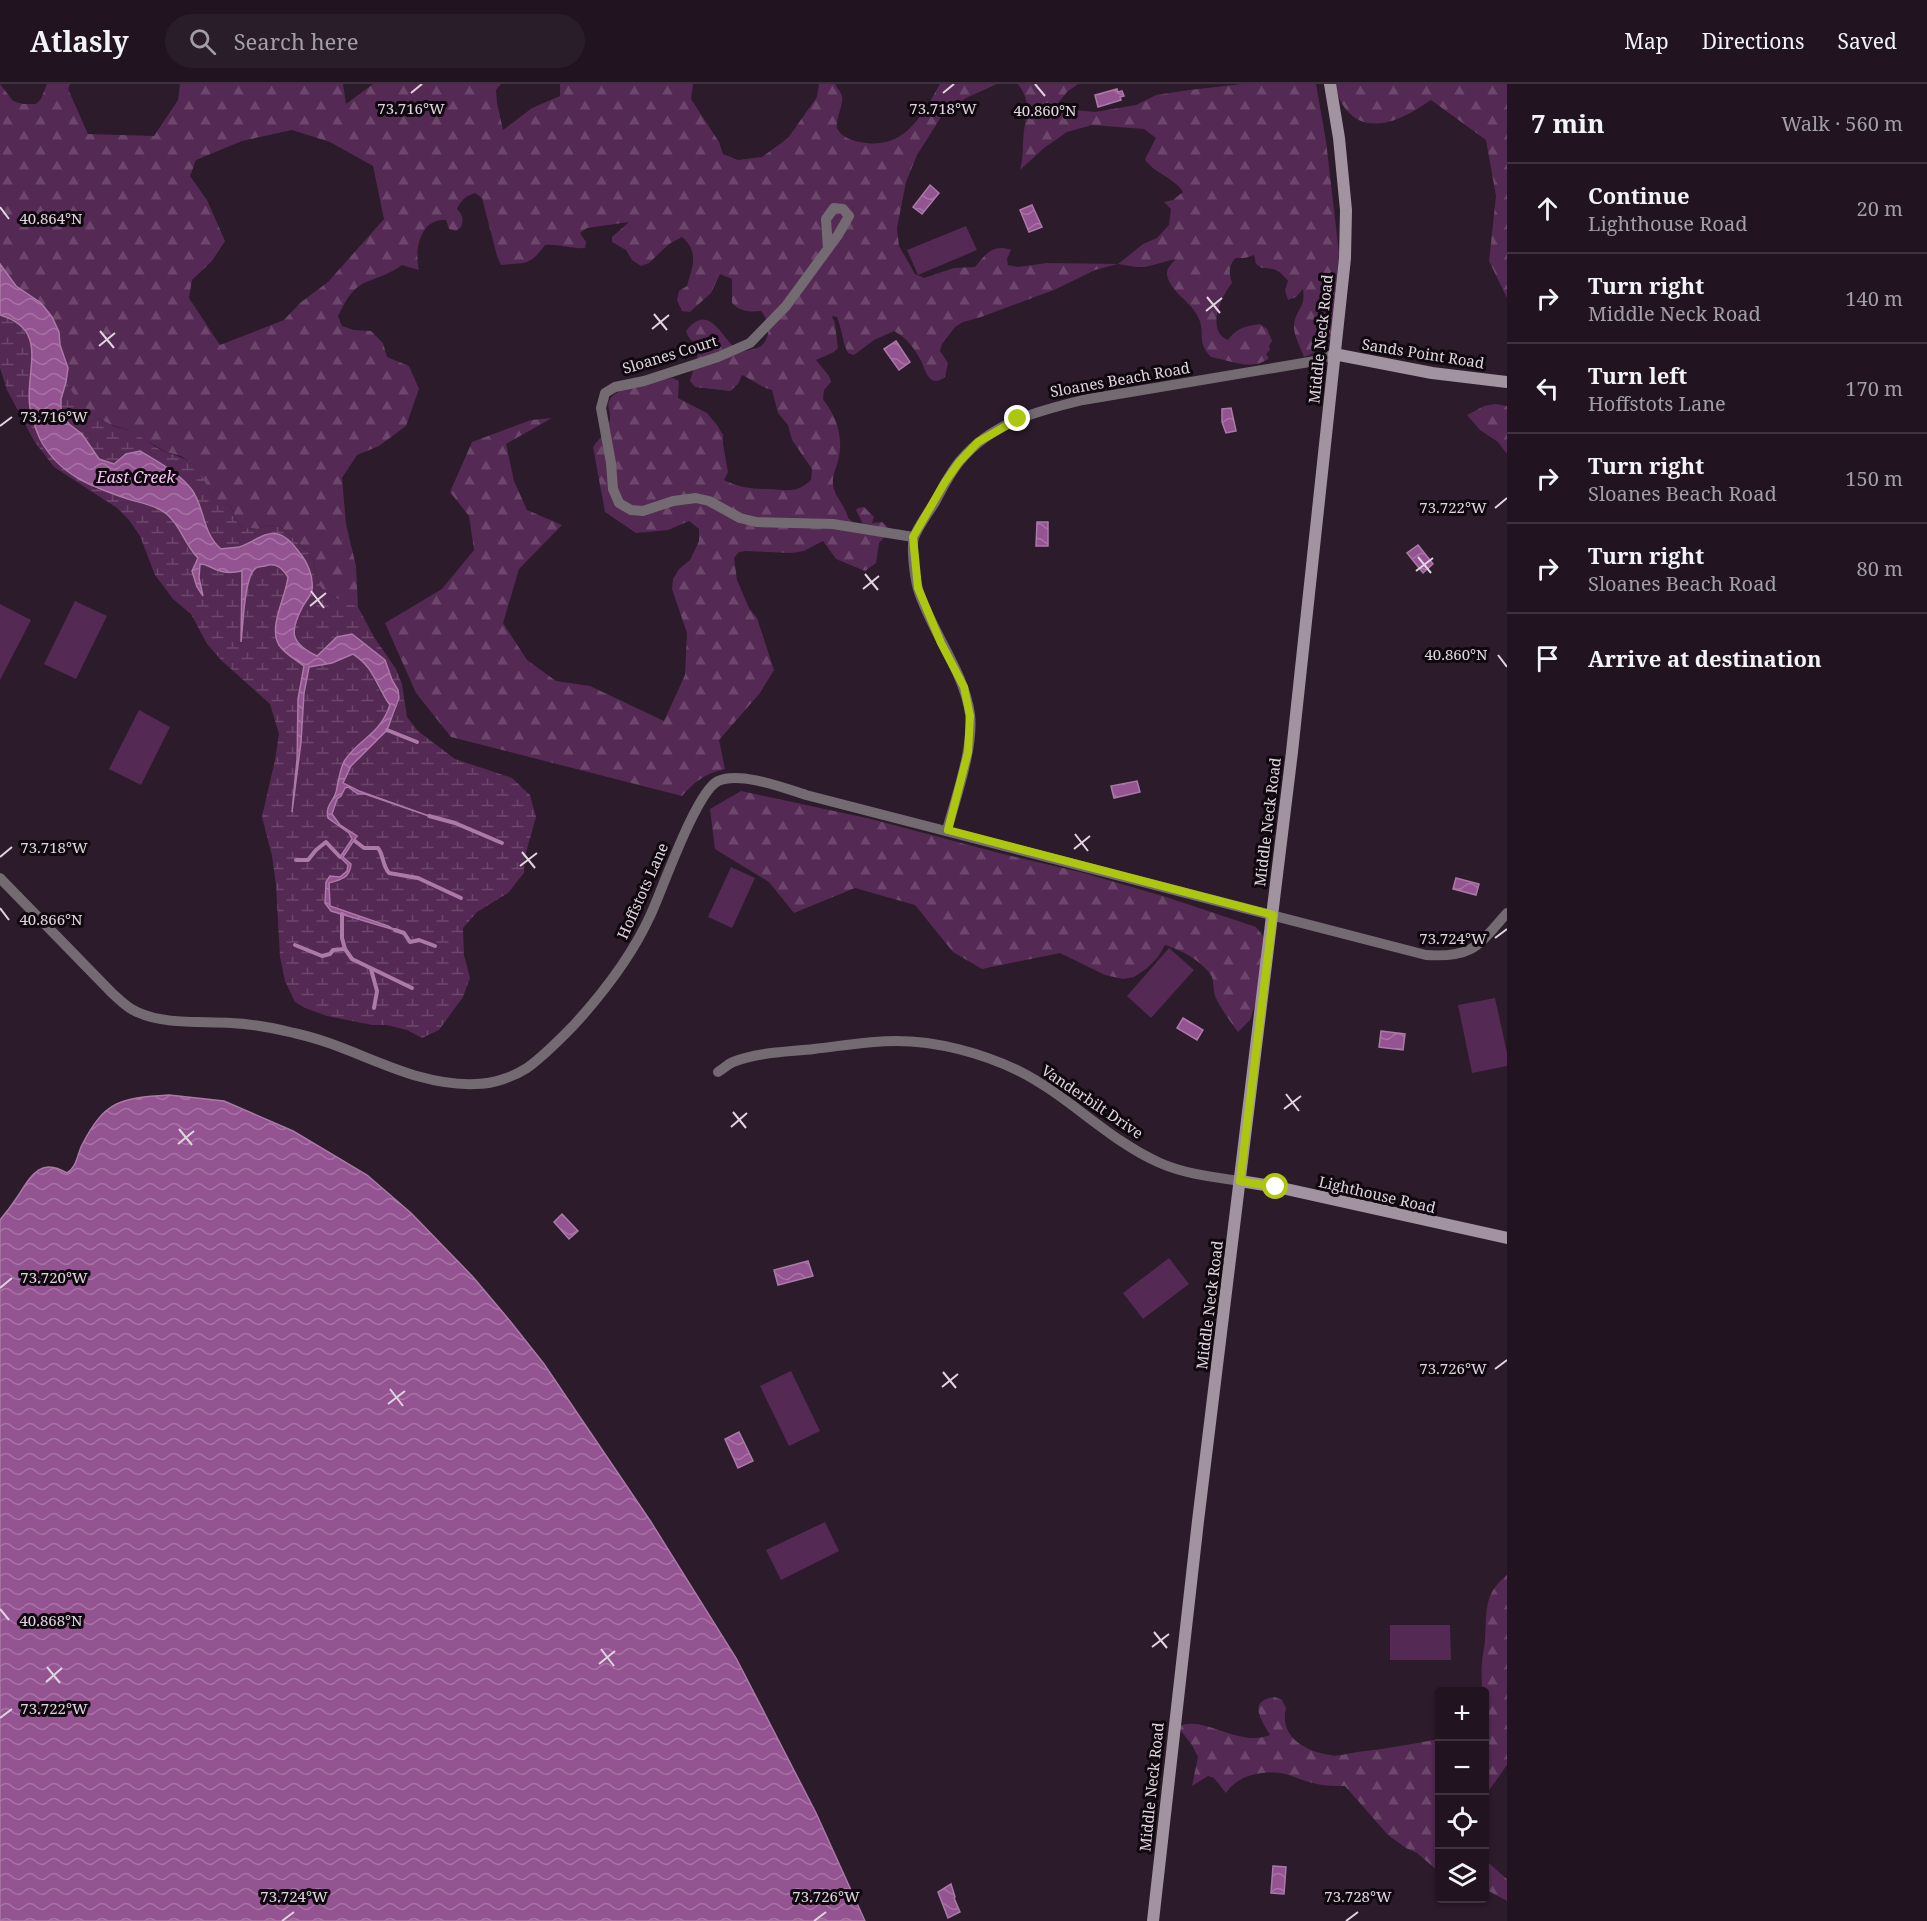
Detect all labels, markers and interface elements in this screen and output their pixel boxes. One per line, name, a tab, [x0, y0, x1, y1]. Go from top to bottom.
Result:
search box	[165, 14, 585, 68]
text: Atlasly	[30, 22, 129, 60]
icon: search	[186, 25, 219, 58]
text: Search here	[234, 26, 359, 56]
text: Map	[1624, 27, 1669, 55]
text: Directions	[1702, 27, 1804, 55]
text: Saved	[1837, 27, 1897, 55]
text: 73.716°W	[377, 98, 445, 118]
text: 73.718°W	[909, 98, 977, 118]
text: 40.860°N	[1013, 100, 1077, 120]
text: 7 min	[1531, 105, 1605, 141]
text: Walk · 560 m	[1781, 110, 1903, 137]
text: Continue	[1588, 180, 1690, 210]
icon: ahead	[1531, 192, 1564, 225]
text: 20 m	[1857, 195, 1903, 222]
text: 40.864°N	[19, 208, 83, 228]
text: Lighthouse Road	[1588, 210, 1747, 237]
text: Turn right	[1588, 270, 1704, 300]
street label: Middle Neck Road	[1303, 273, 1337, 404]
icon: right	[1531, 282, 1564, 315]
text: 140 m	[1845, 285, 1903, 312]
text: Middle Neck Road	[1588, 300, 1761, 327]
street label: Sloanes Court	[620, 330, 719, 378]
street label: Sands Point Road	[1361, 333, 1486, 373]
street label: Sloanes Beach Road	[1048, 357, 1191, 401]
text: Turn left	[1588, 360, 1687, 390]
icon: left	[1531, 372, 1564, 405]
text: 170 m	[1845, 375, 1903, 402]
text: Hoffstots Lane	[1588, 390, 1726, 417]
route end	[1004, 405, 1030, 431]
text: 73.716°W	[20, 406, 88, 426]
text: Turn right	[1588, 450, 1704, 480]
icon: right	[1531, 462, 1564, 495]
text: 150 m	[1845, 465, 1903, 492]
water label: East Creek	[96, 466, 176, 488]
text: Sloanes Beach Road	[1588, 480, 1777, 507]
text: 73.722°W	[1419, 497, 1487, 517]
text: Turn right	[1588, 540, 1704, 570]
icon: right	[1531, 552, 1564, 585]
text: 80 m	[1857, 555, 1903, 582]
text: Sloanes Beach Road	[1588, 570, 1777, 597]
icon: arrive	[1531, 642, 1564, 675]
text: Arrive at destination	[1588, 643, 1822, 673]
text: 40.860°N	[1424, 644, 1488, 664]
street label: Middle Neck Road	[1249, 756, 1285, 887]
text: 73.718°W	[20, 837, 88, 857]
street label: Hoffstots Lane	[612, 839, 672, 942]
text: 40.866°N	[19, 909, 83, 929]
text: 73.724°W	[1419, 928, 1487, 948]
street label: Vanderbilt Drive	[1038, 1060, 1147, 1143]
street label: Lighthouse Road	[1317, 1171, 1438, 1217]
route start	[1262, 1173, 1288, 1199]
street label: Middle Neck Road	[1191, 1239, 1227, 1370]
text: 73.720°W	[20, 1267, 88, 1287]
text: 73.726°W	[1419, 1358, 1487, 1378]
text: 40.868°N	[19, 1610, 83, 1630]
map controls	[1435, 1687, 1489, 1903]
button: +	[1435, 1687, 1489, 1741]
text: 73.722°W	[20, 1698, 88, 1718]
street label: Middle Neck Road	[1134, 1721, 1168, 1852]
button: −	[1435, 1741, 1489, 1795]
button: locate	[1435, 1795, 1489, 1849]
button: layers	[1435, 1849, 1489, 1903]
text: 73.724°W	[260, 1886, 328, 1906]
text: 73.726°W	[792, 1886, 860, 1906]
text: 73.728°W	[1324, 1886, 1392, 1906]

